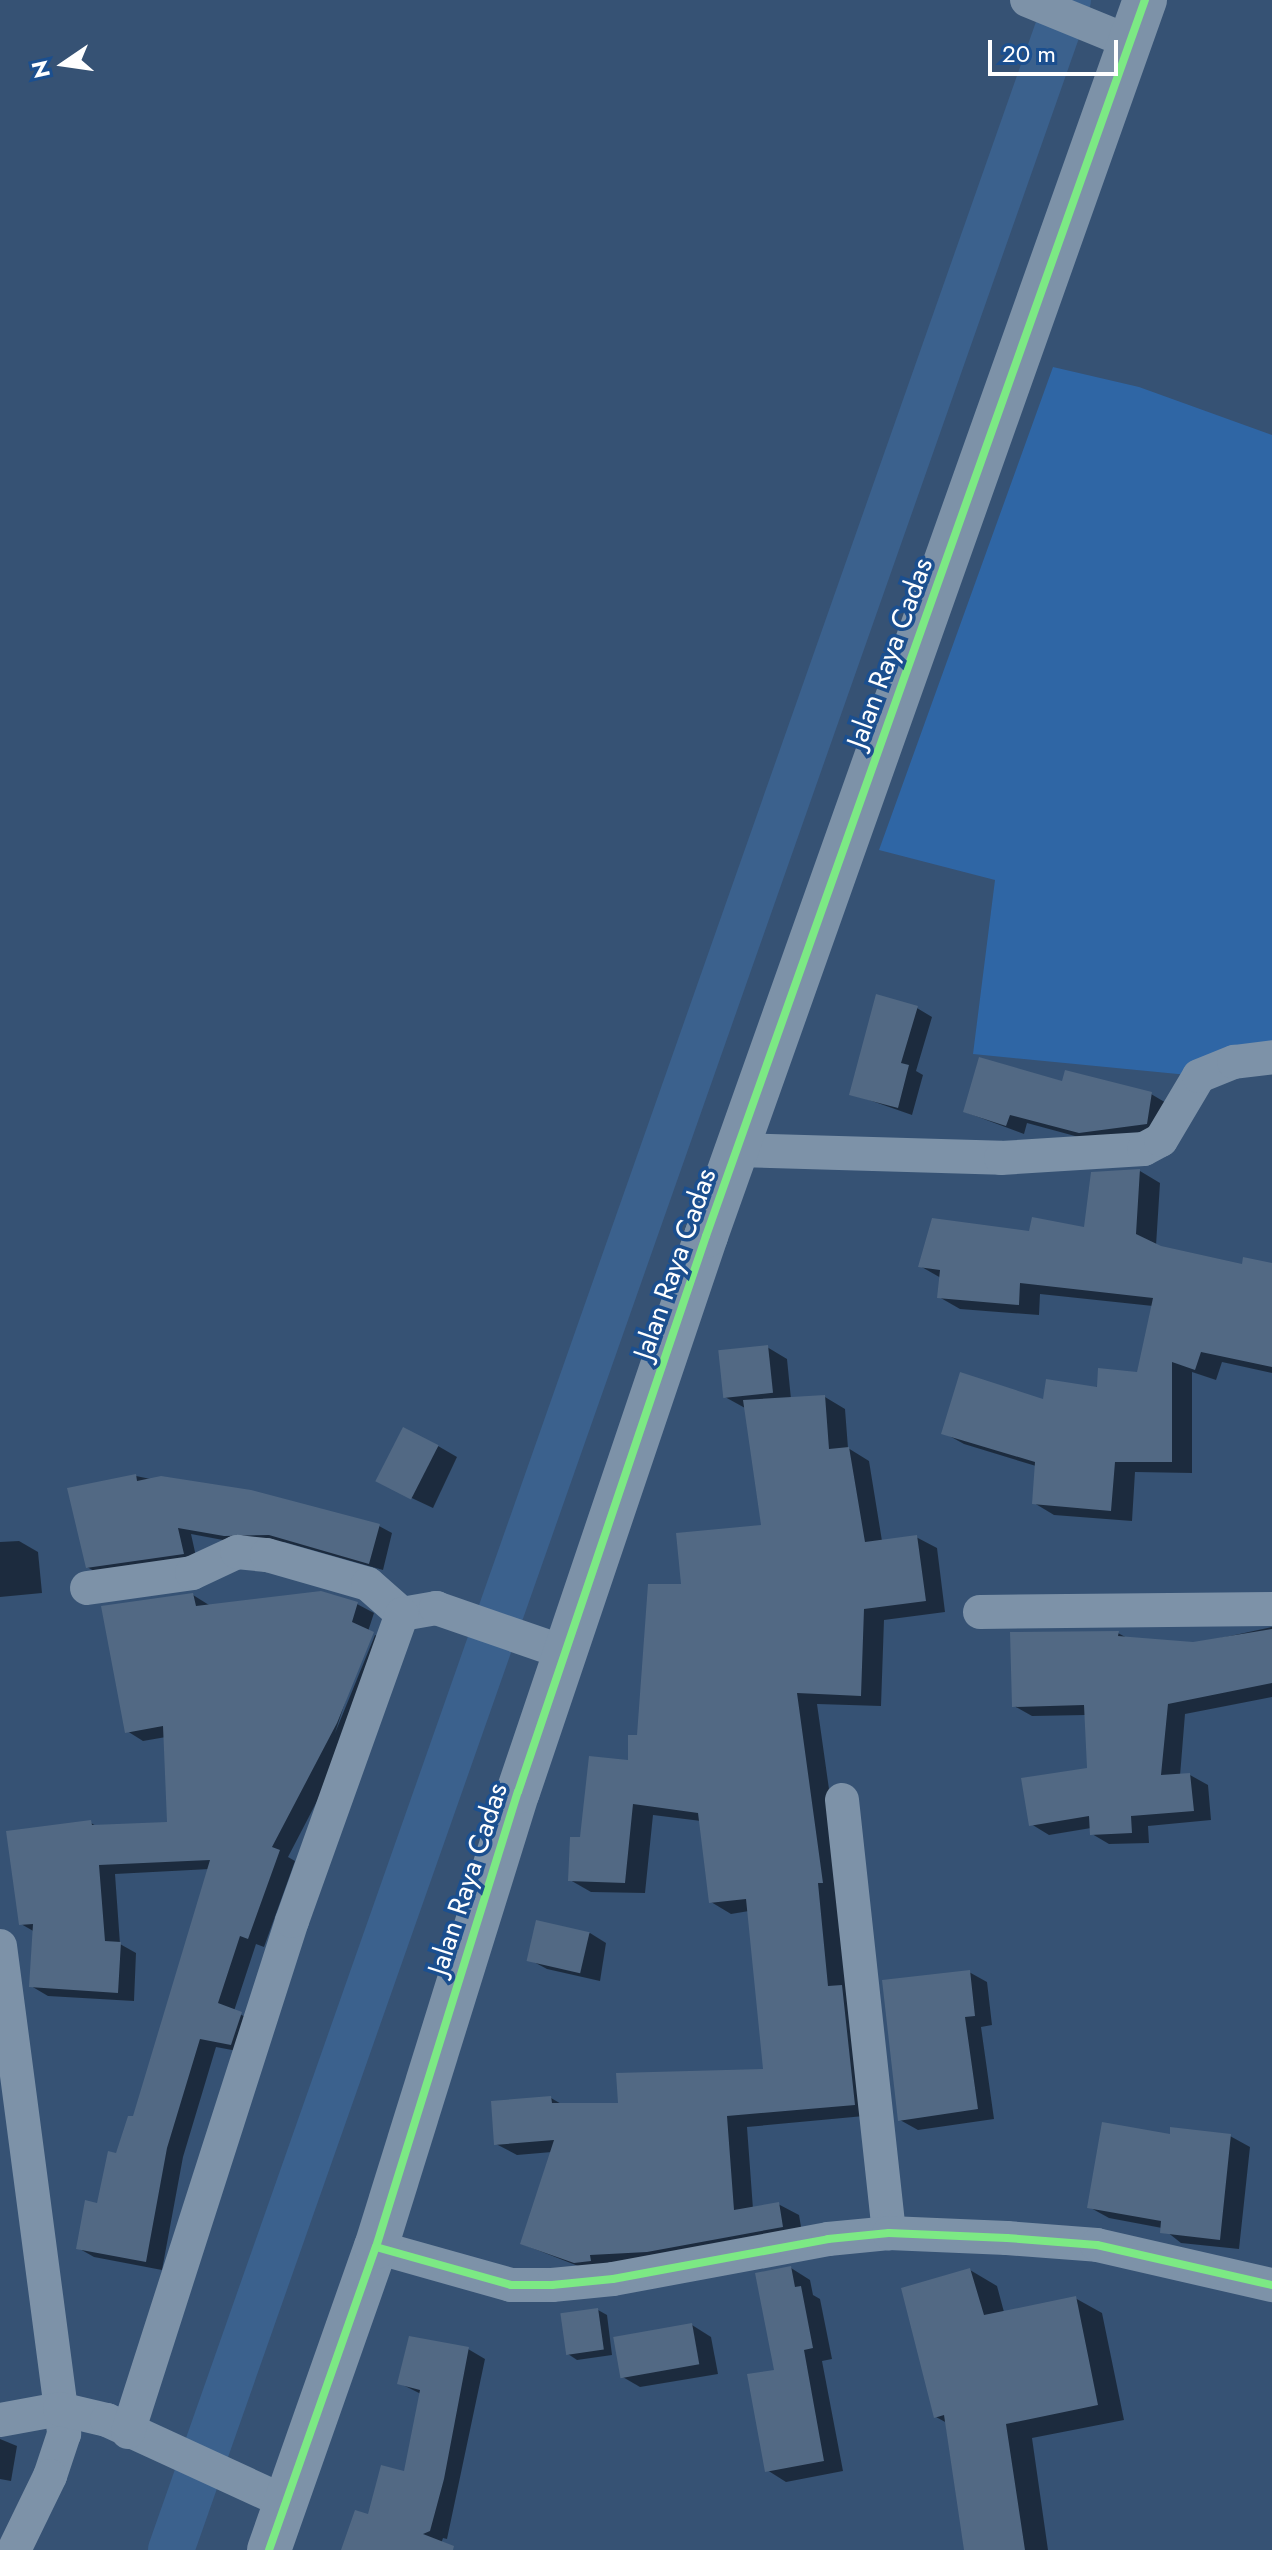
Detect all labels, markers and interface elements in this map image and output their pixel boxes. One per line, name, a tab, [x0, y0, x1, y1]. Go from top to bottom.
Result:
north arrow	[24, 24, 104, 104]
scale bar	[992, 24, 1122, 74]
text: 20 m	[1002, 36, 1056, 71]
text: N	[23, 57, 58, 82]
street label: Jalan Raya Cadas	[840, 553, 940, 753]
street label: Jalan Raya Cadas	[627, 1164, 723, 1364]
street label: Jalan Raya Cadas	[421, 1779, 515, 1979]

